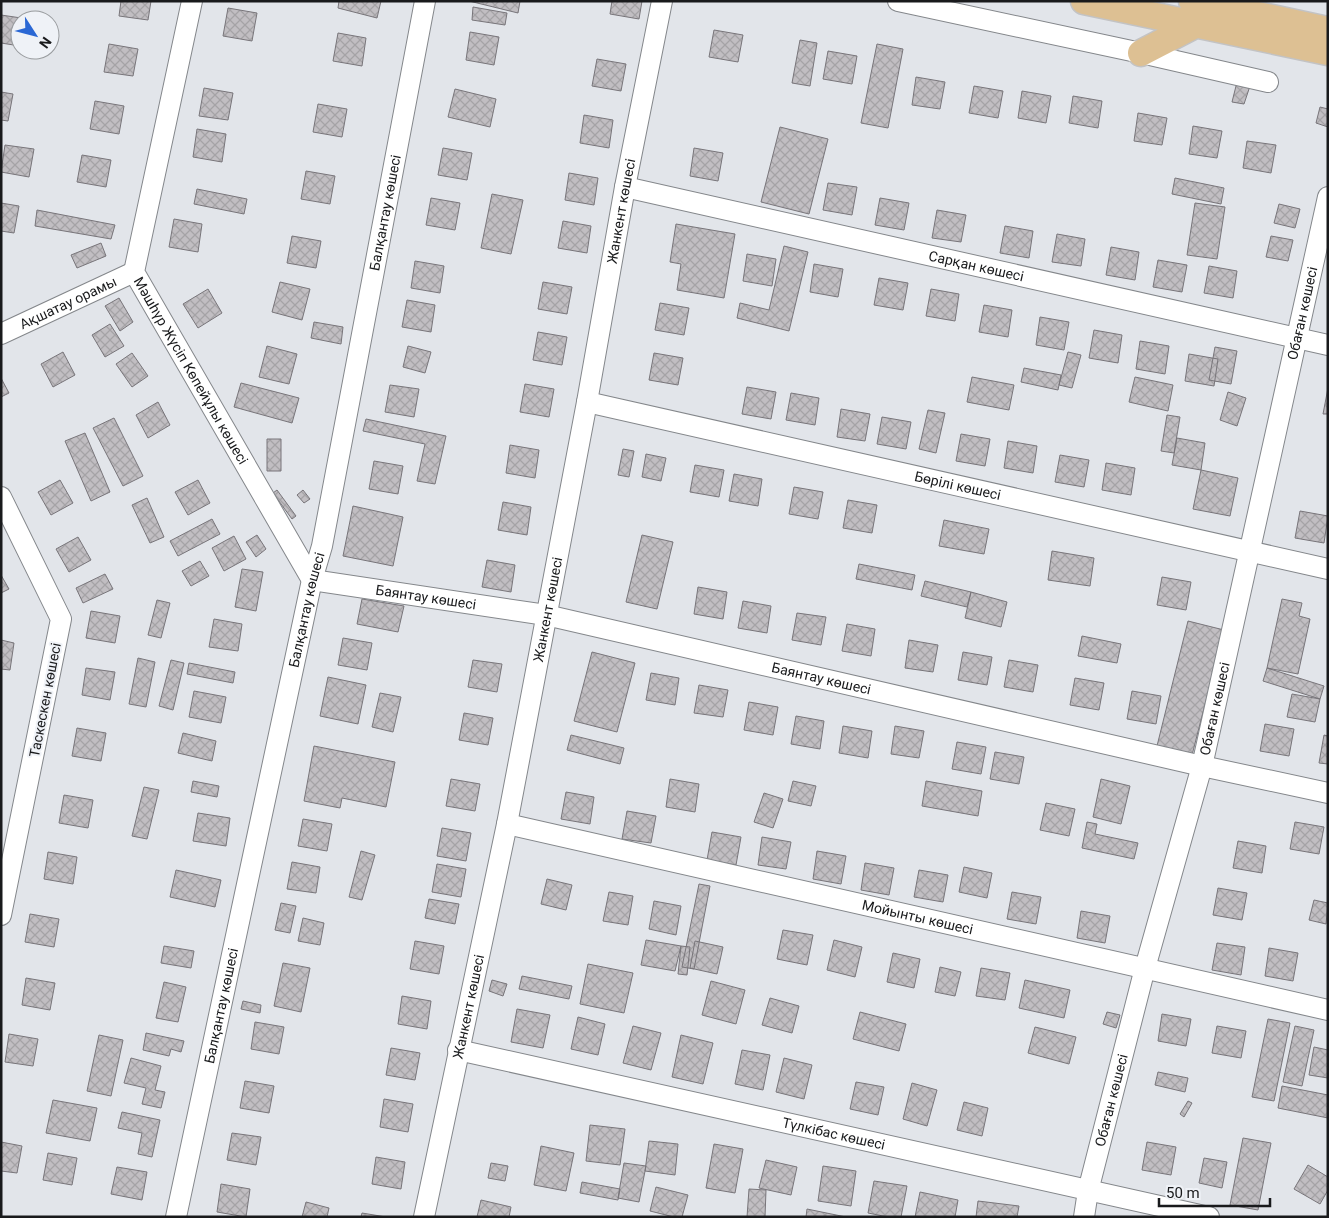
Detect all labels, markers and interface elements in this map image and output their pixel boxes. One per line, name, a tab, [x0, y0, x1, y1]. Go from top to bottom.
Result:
north arrow	[10, 10, 60, 60]
text: N	[36, 34, 55, 51]
street label: Балқантау көшесі	[366, 153, 404, 272]
street label: Жанкент көшесі	[604, 157, 638, 265]
street label: Сарқан көшесі	[927, 247, 1025, 284]
street label: Обаған көшесі	[1284, 265, 1320, 361]
street label: Ақшатау орамы	[17, 273, 119, 332]
street label: Мәшһүр Жүсіп Көпейұлы көшесі	[131, 274, 251, 467]
street label: Бөрілі көшесі	[913, 468, 1002, 503]
street label: Балқантау көшесі	[286, 550, 328, 669]
street label: Жанкент көшесі	[530, 556, 565, 663]
street label: Баянтау көшесі	[375, 582, 477, 612]
street label: Таскескен көшесі	[26, 642, 64, 758]
street label: Баянтау көшесі	[770, 659, 873, 698]
street label: Обаған көшесі	[1197, 661, 1233, 757]
street label: Мойынты көшесі	[861, 897, 975, 937]
street label: Балқантау көшесі	[201, 947, 241, 1065]
street label: Жанкент көшесі	[450, 953, 487, 1060]
street label: Обаған көшесі	[1092, 1052, 1131, 1148]
street label: Түлкібас көшесі	[781, 1114, 887, 1153]
scale bar	[1159, 1176, 1270, 1208]
text: 50 m	[1166, 1184, 1200, 1202]

